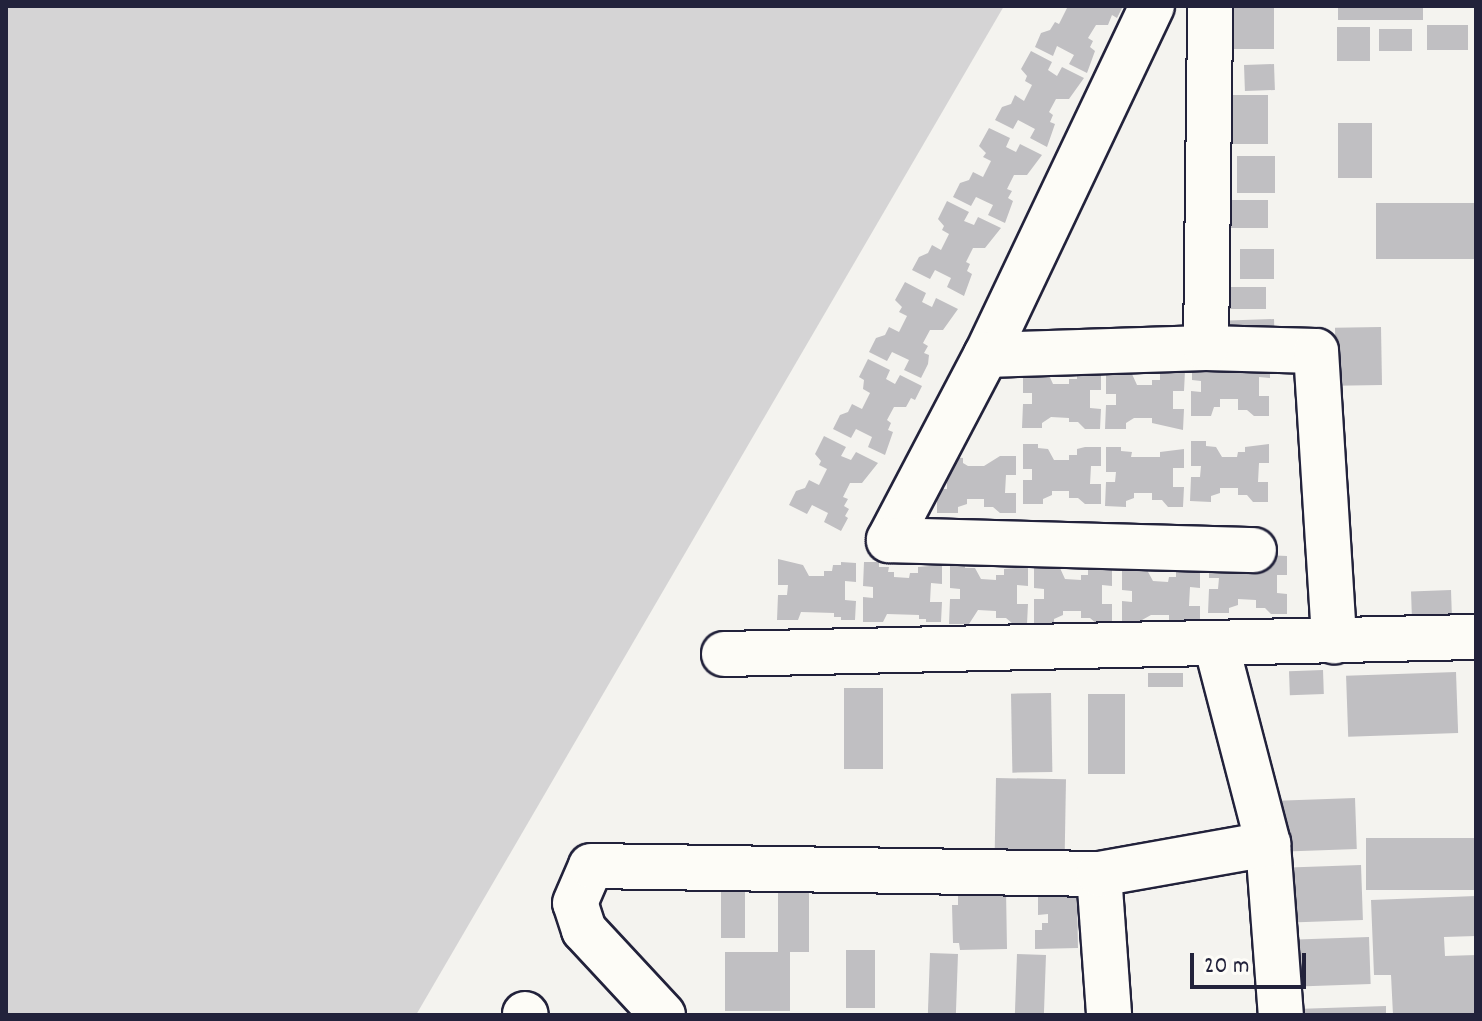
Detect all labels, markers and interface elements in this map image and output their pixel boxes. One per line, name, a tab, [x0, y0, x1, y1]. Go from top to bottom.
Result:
scale bar	[1194, 937, 1310, 987]
text: 20 m	[1204, 950, 1250, 984]

